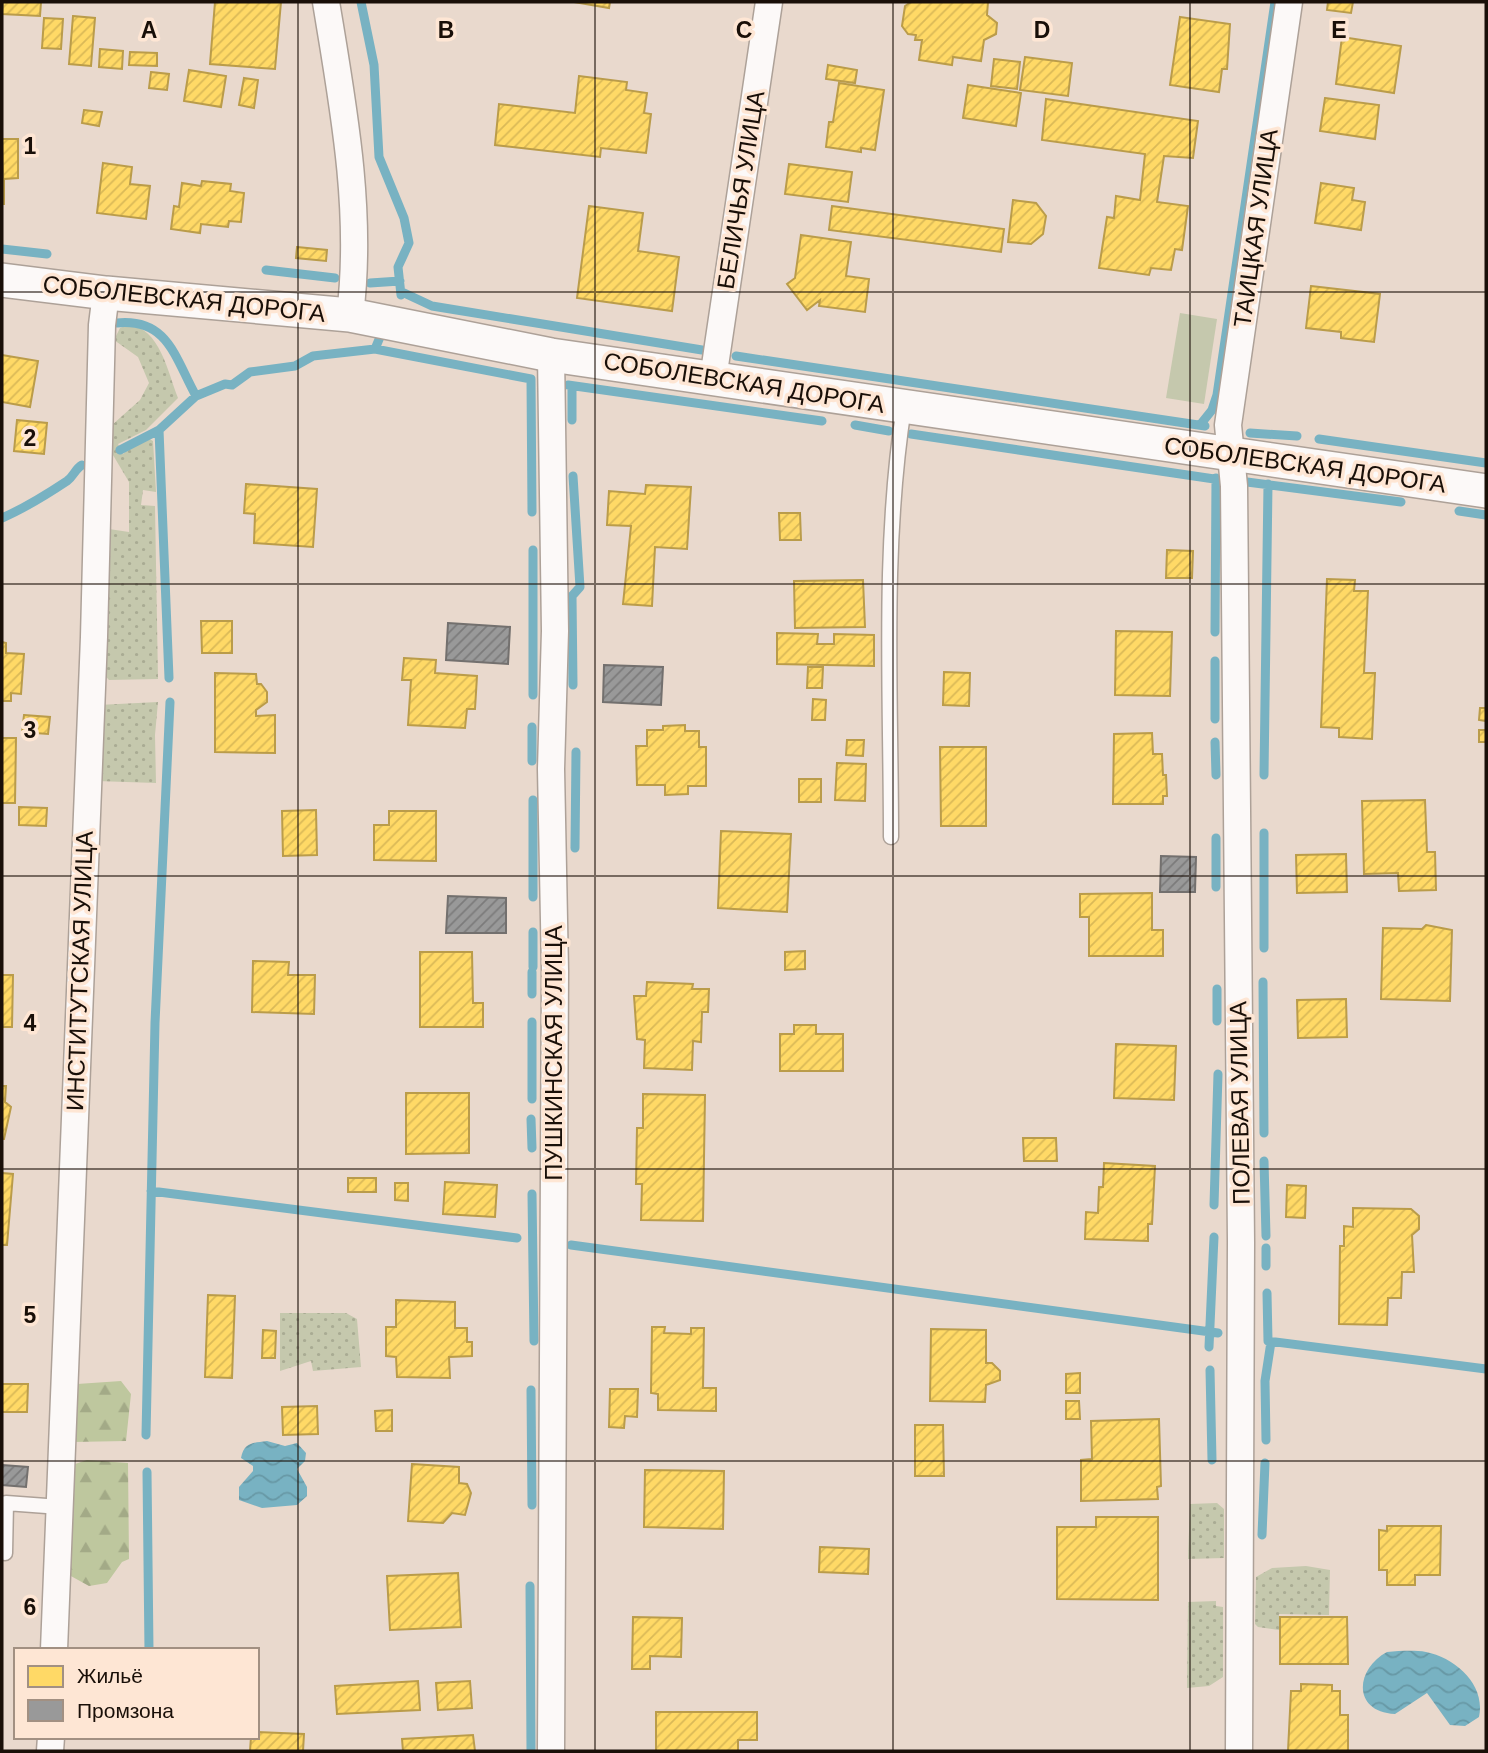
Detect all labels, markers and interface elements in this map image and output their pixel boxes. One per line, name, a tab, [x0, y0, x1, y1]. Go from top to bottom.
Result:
text: A	[141, 17, 157, 43]
text: B	[438, 17, 454, 43]
text: C	[736, 17, 752, 43]
text: D	[1034, 17, 1050, 43]
text: E	[1331, 17, 1347, 43]
street label: БЕЛИЧЬЯ УЛИЦА	[711, 89, 770, 291]
street label: ТАИЦКАЯ УЛИЦА	[1228, 127, 1283, 329]
text: 1	[24, 133, 37, 159]
street label: СОБОЛЕВСКАЯ ДОРОГА	[41, 270, 327, 327]
street label: СОБОЛЕВСКАЯ ДОРОГА	[602, 347, 886, 418]
text: 2	[24, 425, 36, 451]
street label: СОБОЛЕВСКАЯ ДОРОГА	[1163, 431, 1448, 498]
text: 3	[24, 717, 36, 743]
street label: ИНСТИТУТСКАЯ УЛИЦА	[61, 831, 98, 1111]
street label: ПУШКИНСКАЯ УЛИЦА	[540, 925, 567, 1181]
street label: ПОЛЕВАЯ УЛИЦА	[1224, 1001, 1255, 1205]
text: 4	[24, 1010, 37, 1036]
text: 5	[24, 1302, 37, 1328]
text: 6	[24, 1594, 36, 1620]
legend	[14, 1648, 259, 1739]
text: Жильё	[77, 1664, 143, 1687]
text: Промзона	[77, 1699, 174, 1722]

